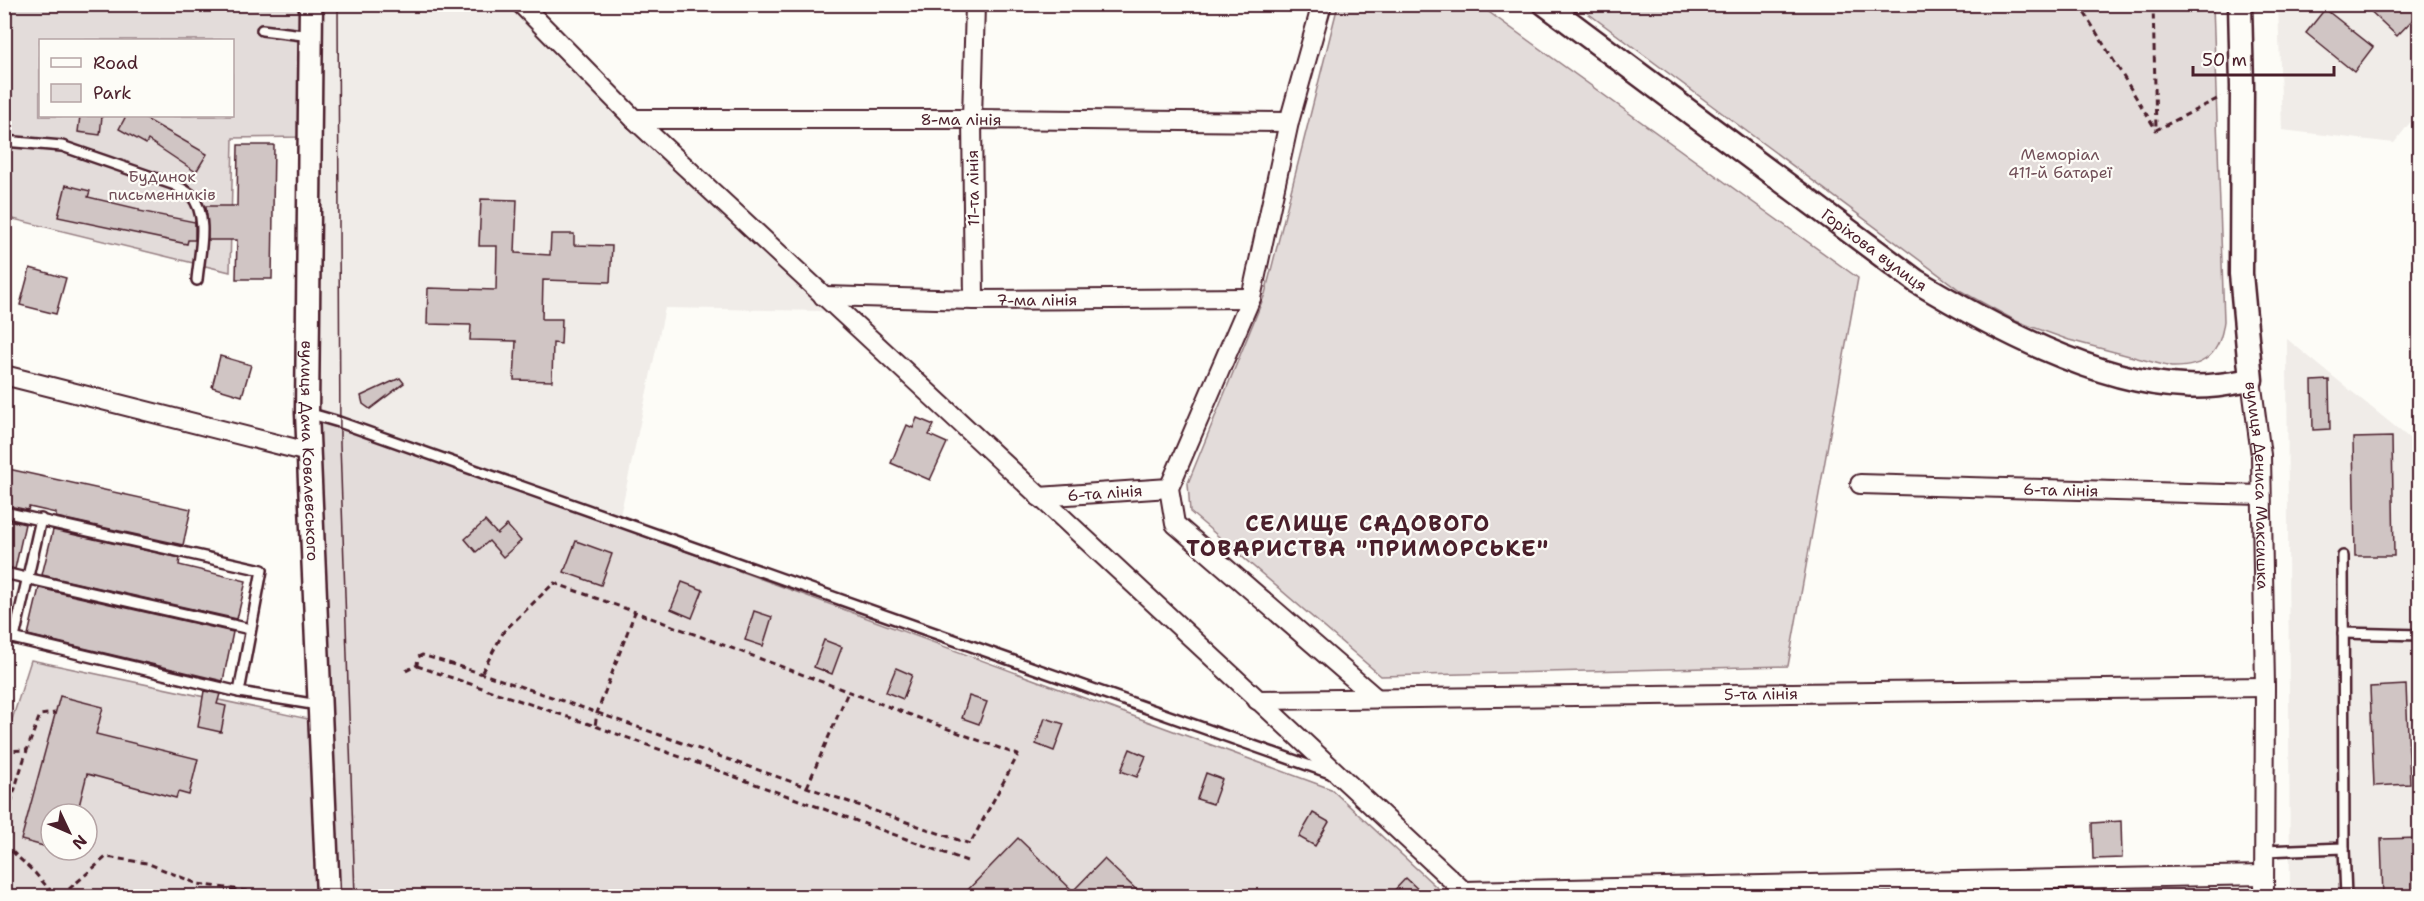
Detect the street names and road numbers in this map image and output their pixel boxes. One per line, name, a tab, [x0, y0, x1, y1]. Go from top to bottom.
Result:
street label: 8-ма лінія	[920, 109, 1002, 130]
street label: 11-та лінія	[962, 150, 984, 226]
street label: Горіхова вулиця	[1817, 203, 1931, 296]
street label: 7-ма лінія	[996, 289, 1077, 310]
street label: вулиця Дача Ковалевського	[296, 341, 324, 562]
street label: вулиця Дениса Максишка	[2241, 380, 2274, 590]
street label: 6-та лінія	[2023, 478, 2099, 501]
street label: 6-та лінія	[1067, 479, 1143, 506]
street label: 5-та лінія	[1724, 683, 1798, 704]

